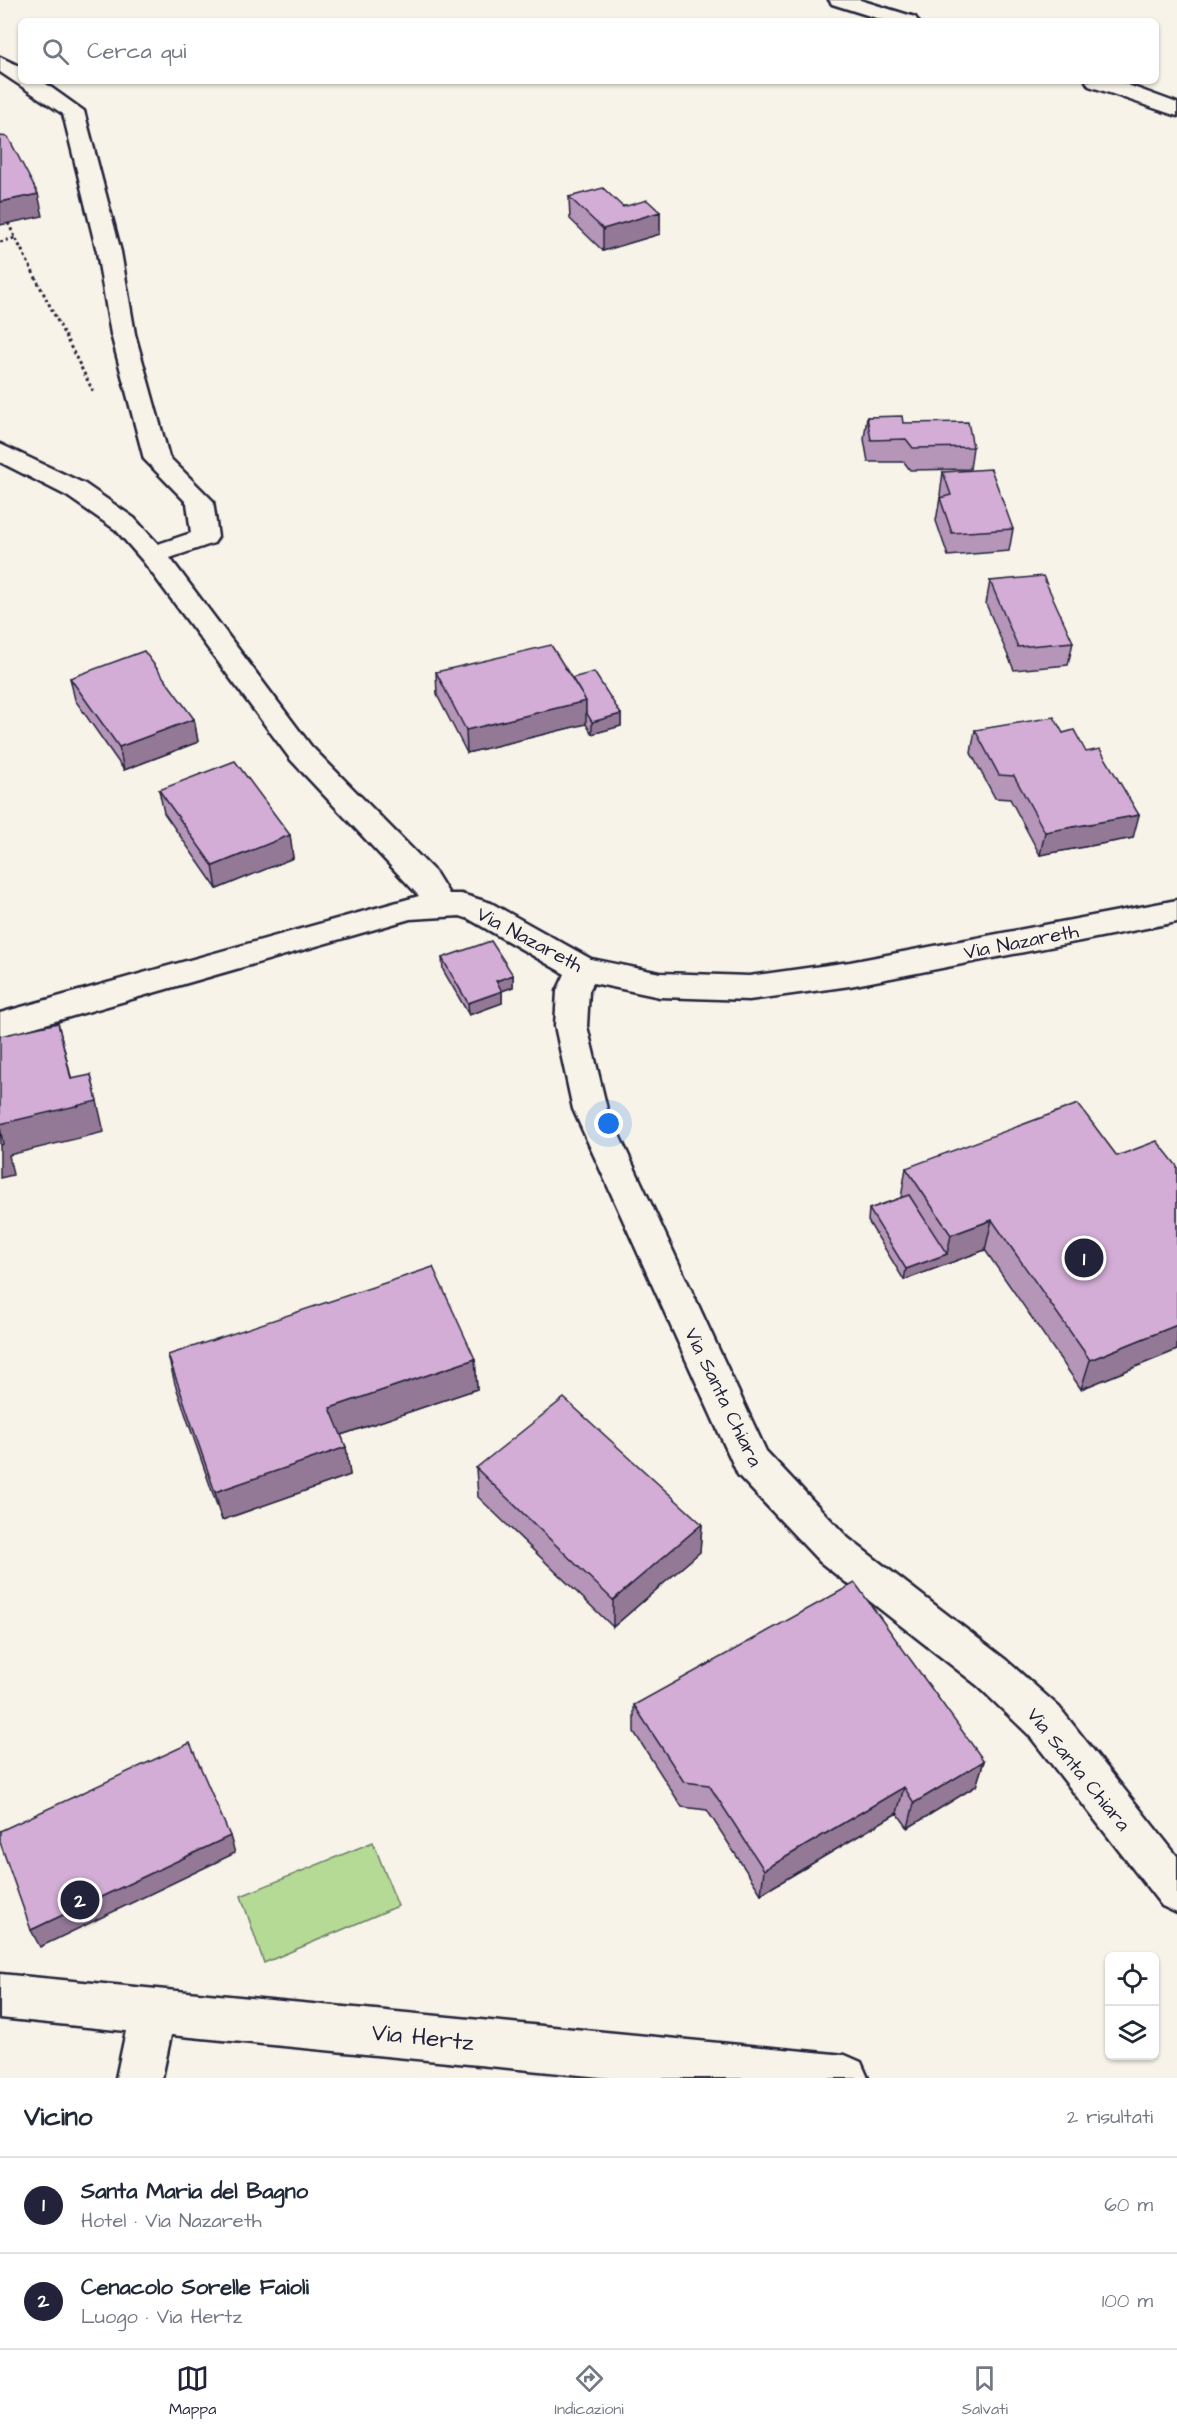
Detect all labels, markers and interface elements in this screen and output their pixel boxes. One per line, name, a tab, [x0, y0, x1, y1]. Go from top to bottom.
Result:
search box	[18, 18, 1159, 84]
icon: search	[39, 35, 72, 68]
text: Cerca qui	[87, 36, 186, 67]
street label: Via Nazareth	[472, 900, 588, 980]
street label: Via Nazareth	[961, 917, 1081, 967]
your location	[594, 1109, 623, 1138]
pin: 1	[1064, 1236, 1104, 1280]
street label: Via Santa Chiara	[677, 1323, 769, 1472]
street label: Via Santa Chiara	[1020, 1702, 1137, 1837]
pin: 2	[60, 1878, 100, 1922]
map controls	[1105, 1952, 1159, 2060]
button: locate	[1105, 1952, 1159, 2006]
button: layers	[1105, 2006, 1159, 2060]
street label: Via Hertz	[370, 2016, 476, 2060]
text: Vicino	[24, 2099, 92, 2135]
text: 2 risultati	[1067, 2103, 1153, 2131]
text: Santa Maria del Bagno	[81, 2176, 308, 2207]
text: 1	[42, 2191, 45, 2219]
text: 60 m	[1104, 2191, 1153, 2219]
text: Hotel · Via Nazareth	[81, 2207, 262, 2235]
text: Cenacolo Sorelle Faioli	[81, 2272, 309, 2303]
text: 2	[38, 2287, 49, 2315]
text: 100 m	[1102, 2287, 1153, 2315]
text: Luogo · Via Hertz	[81, 2303, 242, 2331]
tab: Mappa	[169, 2362, 216, 2420]
tab: Indicazioni	[554, 2362, 624, 2420]
tab: Salvati	[962, 2362, 1008, 2420]

